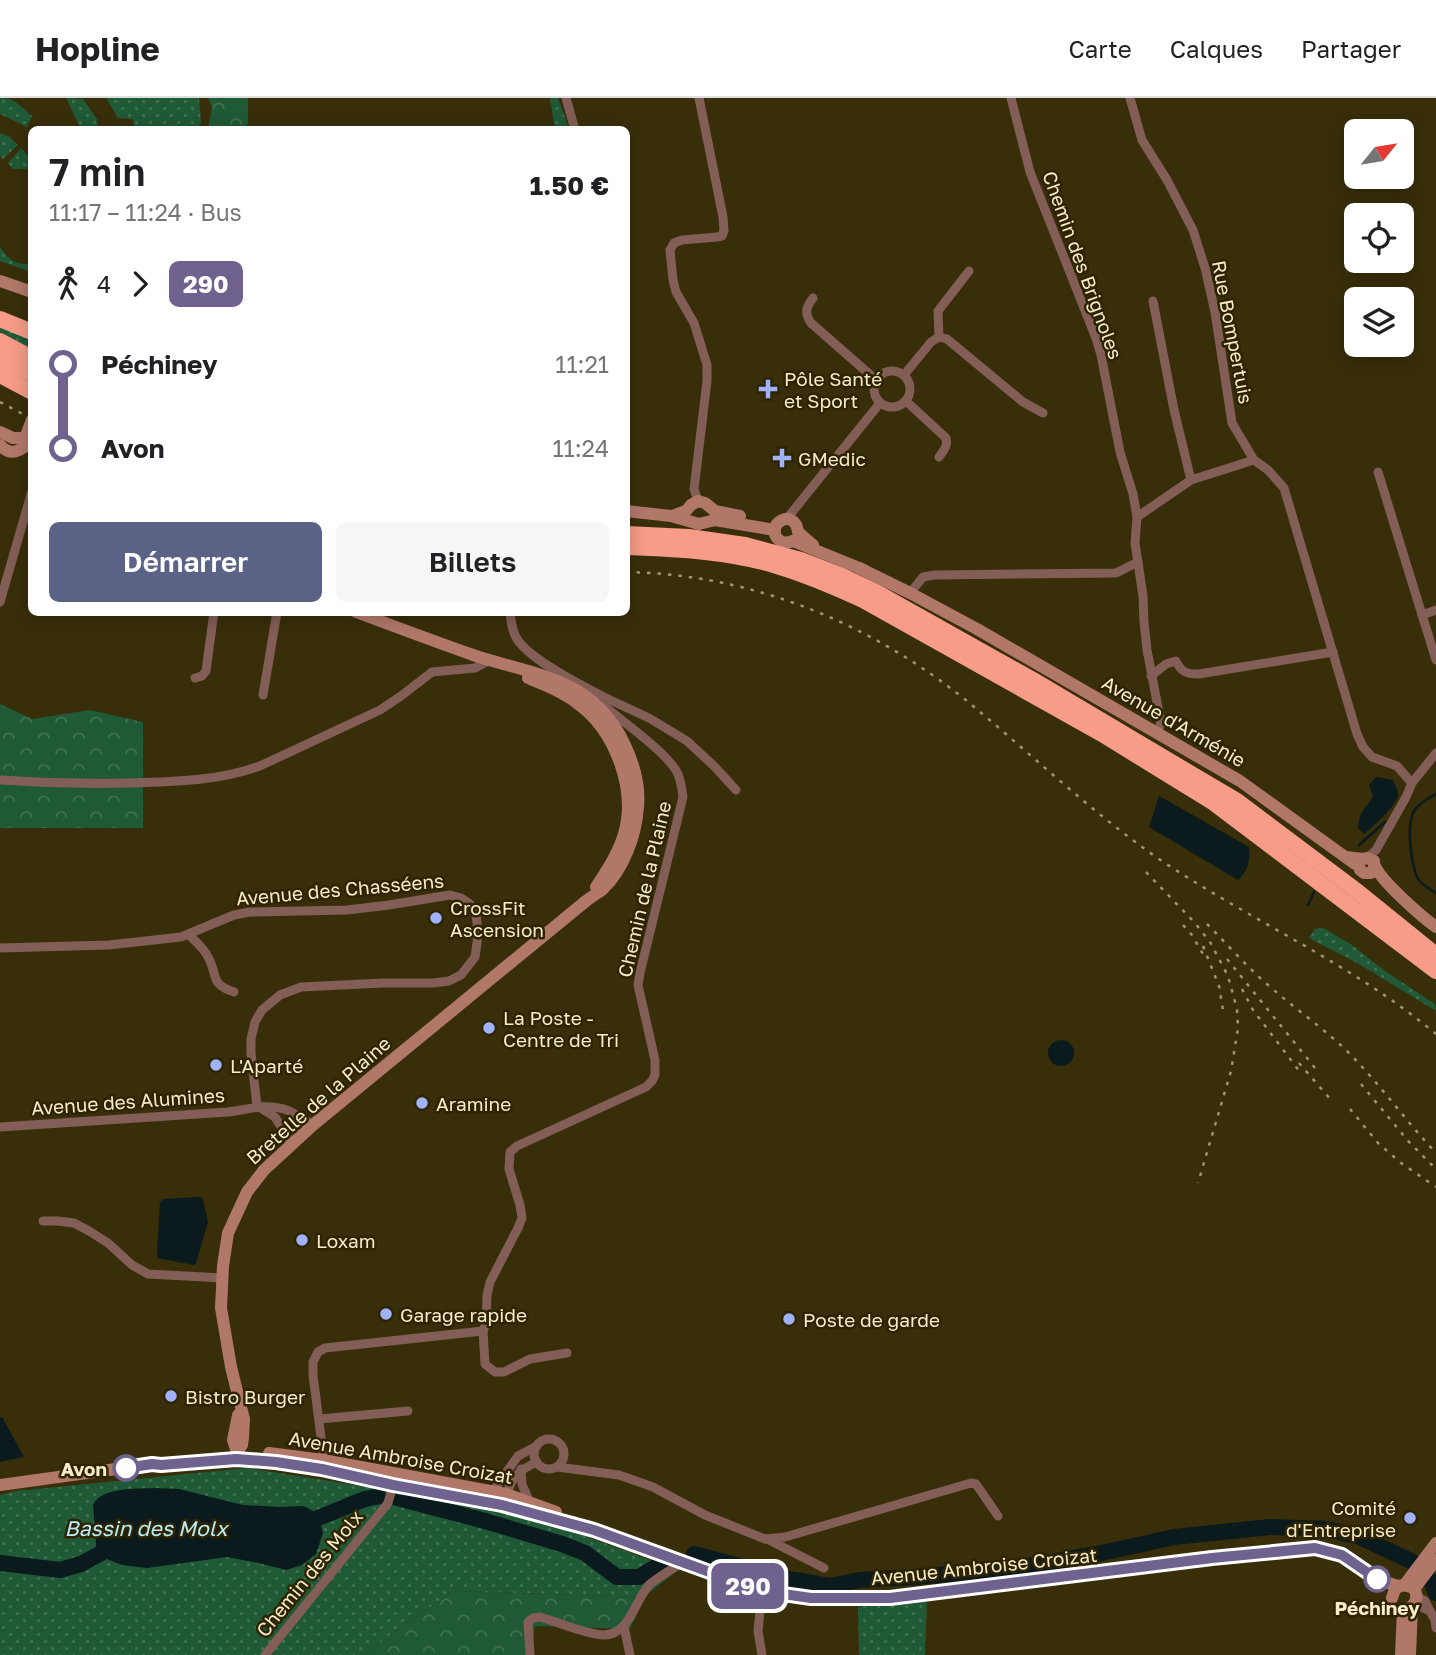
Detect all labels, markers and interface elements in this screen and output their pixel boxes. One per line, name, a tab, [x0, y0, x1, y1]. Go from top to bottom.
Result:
text: Hopline	[35, 29, 160, 68]
text: Carte	[1068, 34, 1132, 63]
text: Calques	[1170, 34, 1263, 63]
text: Partager	[1301, 34, 1401, 63]
north arrow	[1344, 119, 1414, 189]
map controls	[1344, 119, 1414, 357]
text: 7 min	[49, 149, 146, 194]
street label: Chemin des Brignoles	[1038, 168, 1128, 362]
text: 1.50 €	[530, 170, 609, 201]
text: 11:17 – 11:24 · Bus	[49, 198, 242, 226]
button: locate	[1344, 203, 1414, 273]
street label: Rue Bompertuis	[1208, 258, 1258, 406]
icon: walk	[49, 265, 87, 303]
icon: forward	[121, 265, 159, 303]
text: 290	[183, 269, 229, 298]
text: 4	[97, 270, 111, 298]
button: layers	[1344, 287, 1414, 357]
text: Péchiney	[101, 349, 217, 380]
text: 11:21	[555, 350, 609, 378]
place label: Pôle Santé et Sport	[784, 367, 882, 412]
marker: Pôle Santé et Sport	[758, 379, 778, 399]
text: Avon	[101, 433, 164, 464]
text: 11:24	[552, 434, 609, 462]
place label: GMedic	[798, 447, 866, 470]
marker: GMedic	[772, 448, 792, 468]
button: Démarrer	[49, 522, 322, 602]
button: Billets	[336, 522, 609, 602]
street label: Avenue d'Arménie	[1098, 671, 1250, 771]
street label: Chemin de la Plaine	[613, 799, 675, 979]
street label: Avenue des Chasséens	[235, 868, 445, 910]
place label: CrossFit Ascension	[450, 896, 544, 941]
marker: CrossFit Ascension	[428, 910, 444, 926]
place label: La Poste - Centre de Tri	[503, 1006, 619, 1051]
marker: La Poste - Centre de Tri	[481, 1020, 497, 1036]
street label: Bretelle de la Plaine	[241, 1031, 395, 1169]
place label: L'Aparté	[230, 1054, 303, 1077]
marker: L'Aparté	[208, 1057, 224, 1073]
street label: Avenue des Alumines	[30, 1083, 226, 1119]
place label: Aramine	[436, 1092, 511, 1115]
marker: Aramine	[414, 1095, 430, 1111]
place label: Loxam	[316, 1229, 375, 1252]
marker: Loxam	[294, 1232, 310, 1248]
place label: Garage rapide	[400, 1303, 527, 1326]
marker: Garage rapide	[378, 1306, 394, 1322]
place label: Poste de garde	[803, 1308, 940, 1331]
marker: Poste de garde	[781, 1311, 797, 1327]
place label: Bistro Burger	[185, 1385, 306, 1408]
marker: Bistro Burger	[163, 1388, 179, 1404]
street label: Avenue Ambroise Croizat	[287, 1426, 515, 1488]
marker: Avon	[113, 1455, 139, 1481]
place label: Avon	[61, 1457, 107, 1480]
place label: Comité d'Entreprise	[1286, 1496, 1396, 1541]
street label: Chemin des Molx	[251, 1505, 367, 1641]
marker: Comité d'Entreprise	[1402, 1510, 1418, 1526]
water label: Bassin des Molx	[65, 1515, 230, 1541]
street label: Avenue Ambroise Croizat	[870, 1543, 1098, 1589]
line badge: 290	[708, 1563, 788, 1609]
marker: Péchiney	[1364, 1566, 1390, 1592]
text: 290	[725, 1571, 771, 1600]
place label: Péchiney	[1334, 1596, 1420, 1619]

